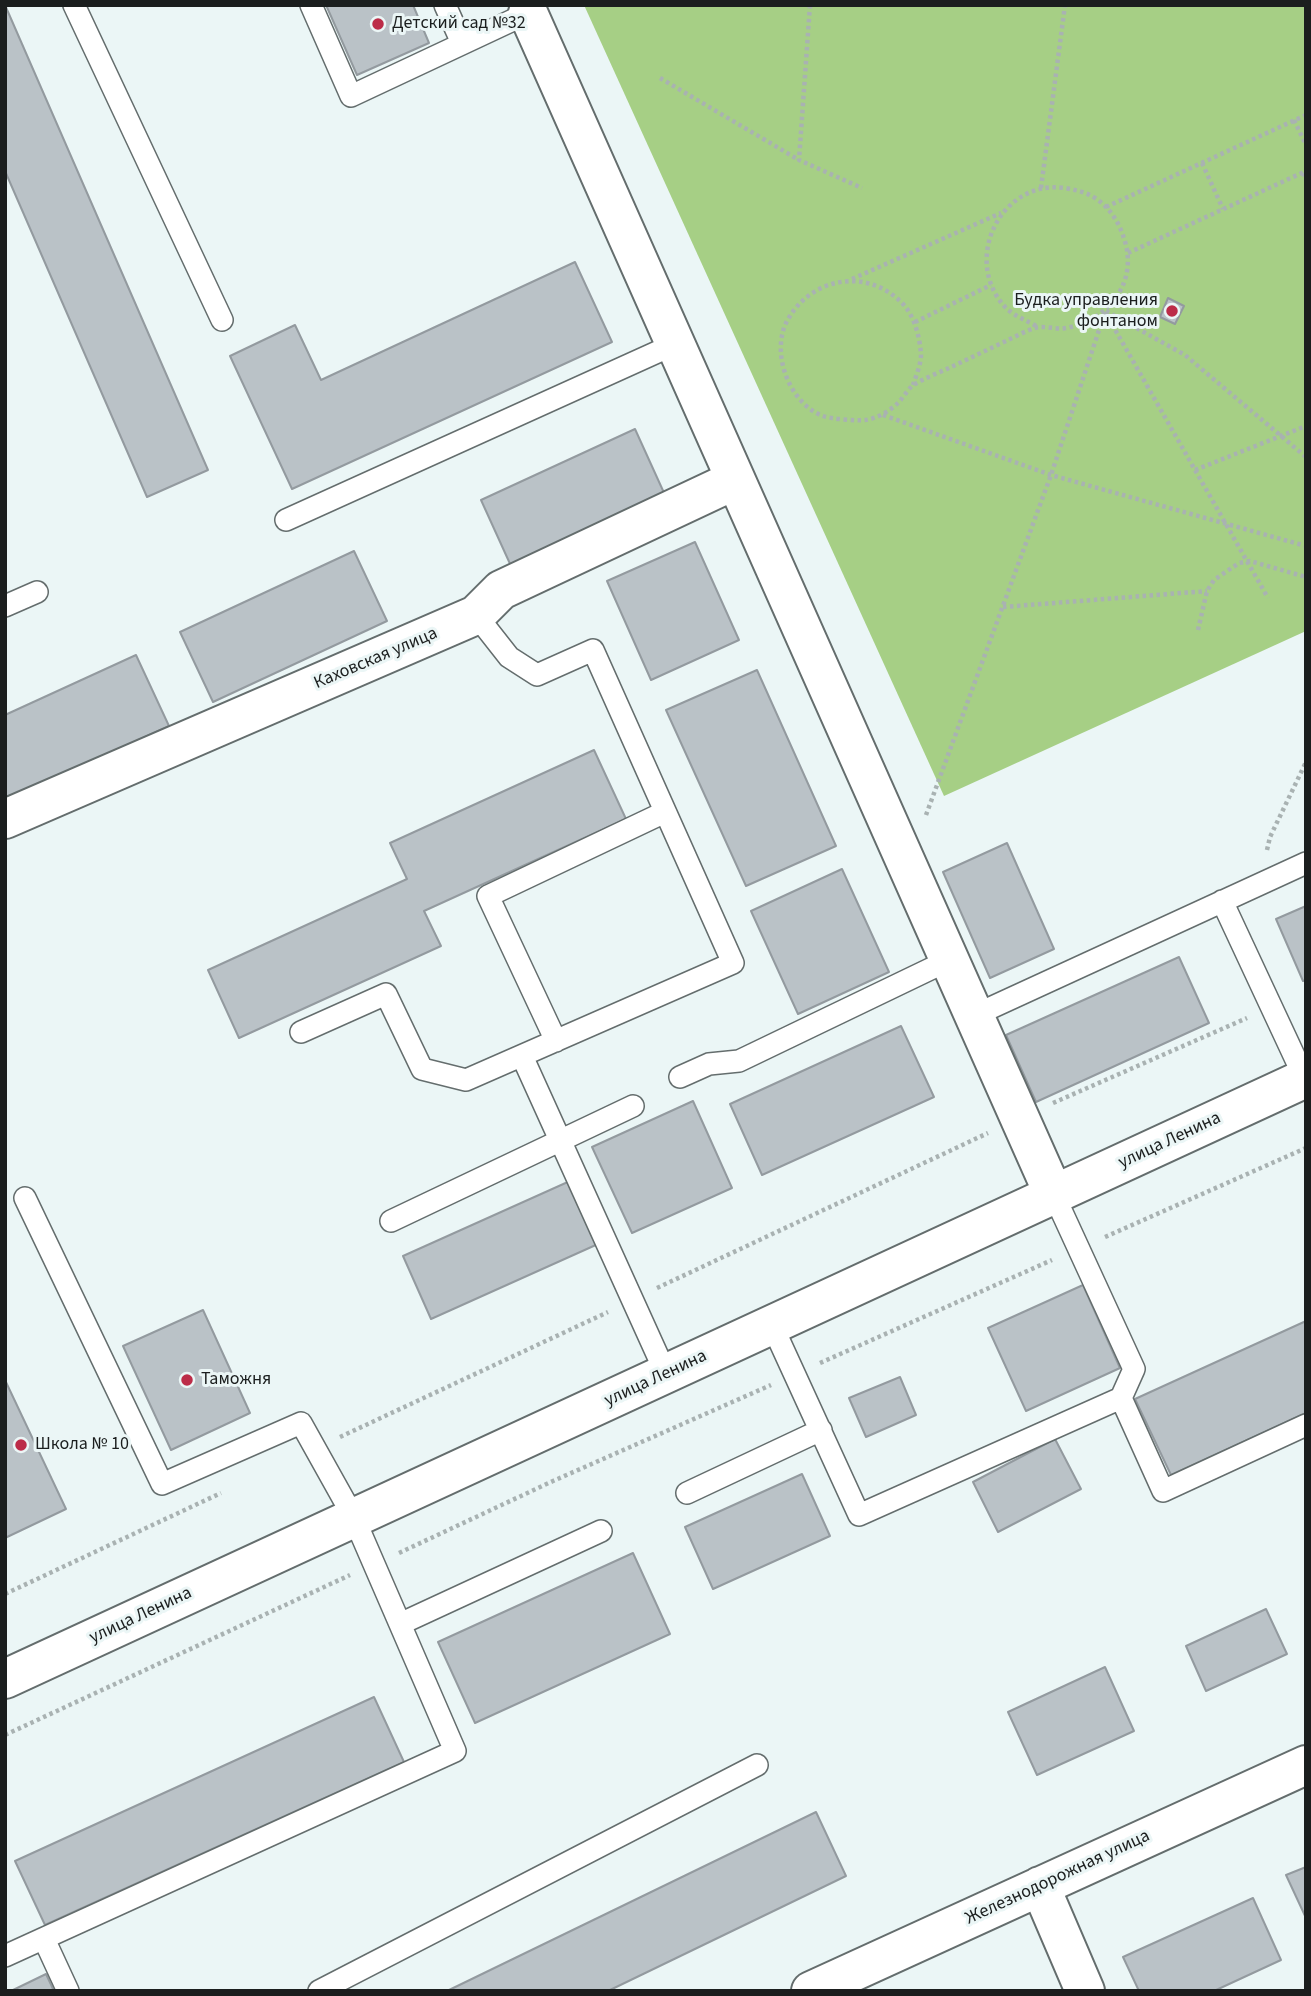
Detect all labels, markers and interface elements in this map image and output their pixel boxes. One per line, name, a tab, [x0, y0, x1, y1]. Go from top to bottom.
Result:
place label: Детский сад №32	[392, 13, 526, 35]
marker: Детский сад №32	[370, 16, 386, 32]
place label: Будка управления фонтаном	[1014, 290, 1158, 332]
marker: Будка управления фонтаном	[1164, 303, 1180, 319]
street label: Каховская улица	[311, 623, 441, 695]
street label: улица Ленина	[1115, 1108, 1225, 1174]
street label: улица Ленина	[601, 1346, 711, 1412]
place label: Таможня	[201, 1369, 271, 1391]
marker: Таможня	[179, 1372, 195, 1388]
place label: Школа № 10	[35, 1434, 129, 1456]
marker: Школа № 10	[13, 1437, 29, 1453]
street label: улица Ленина	[86, 1583, 196, 1649]
street label: Железнодорожная улица	[962, 1826, 1154, 1930]

